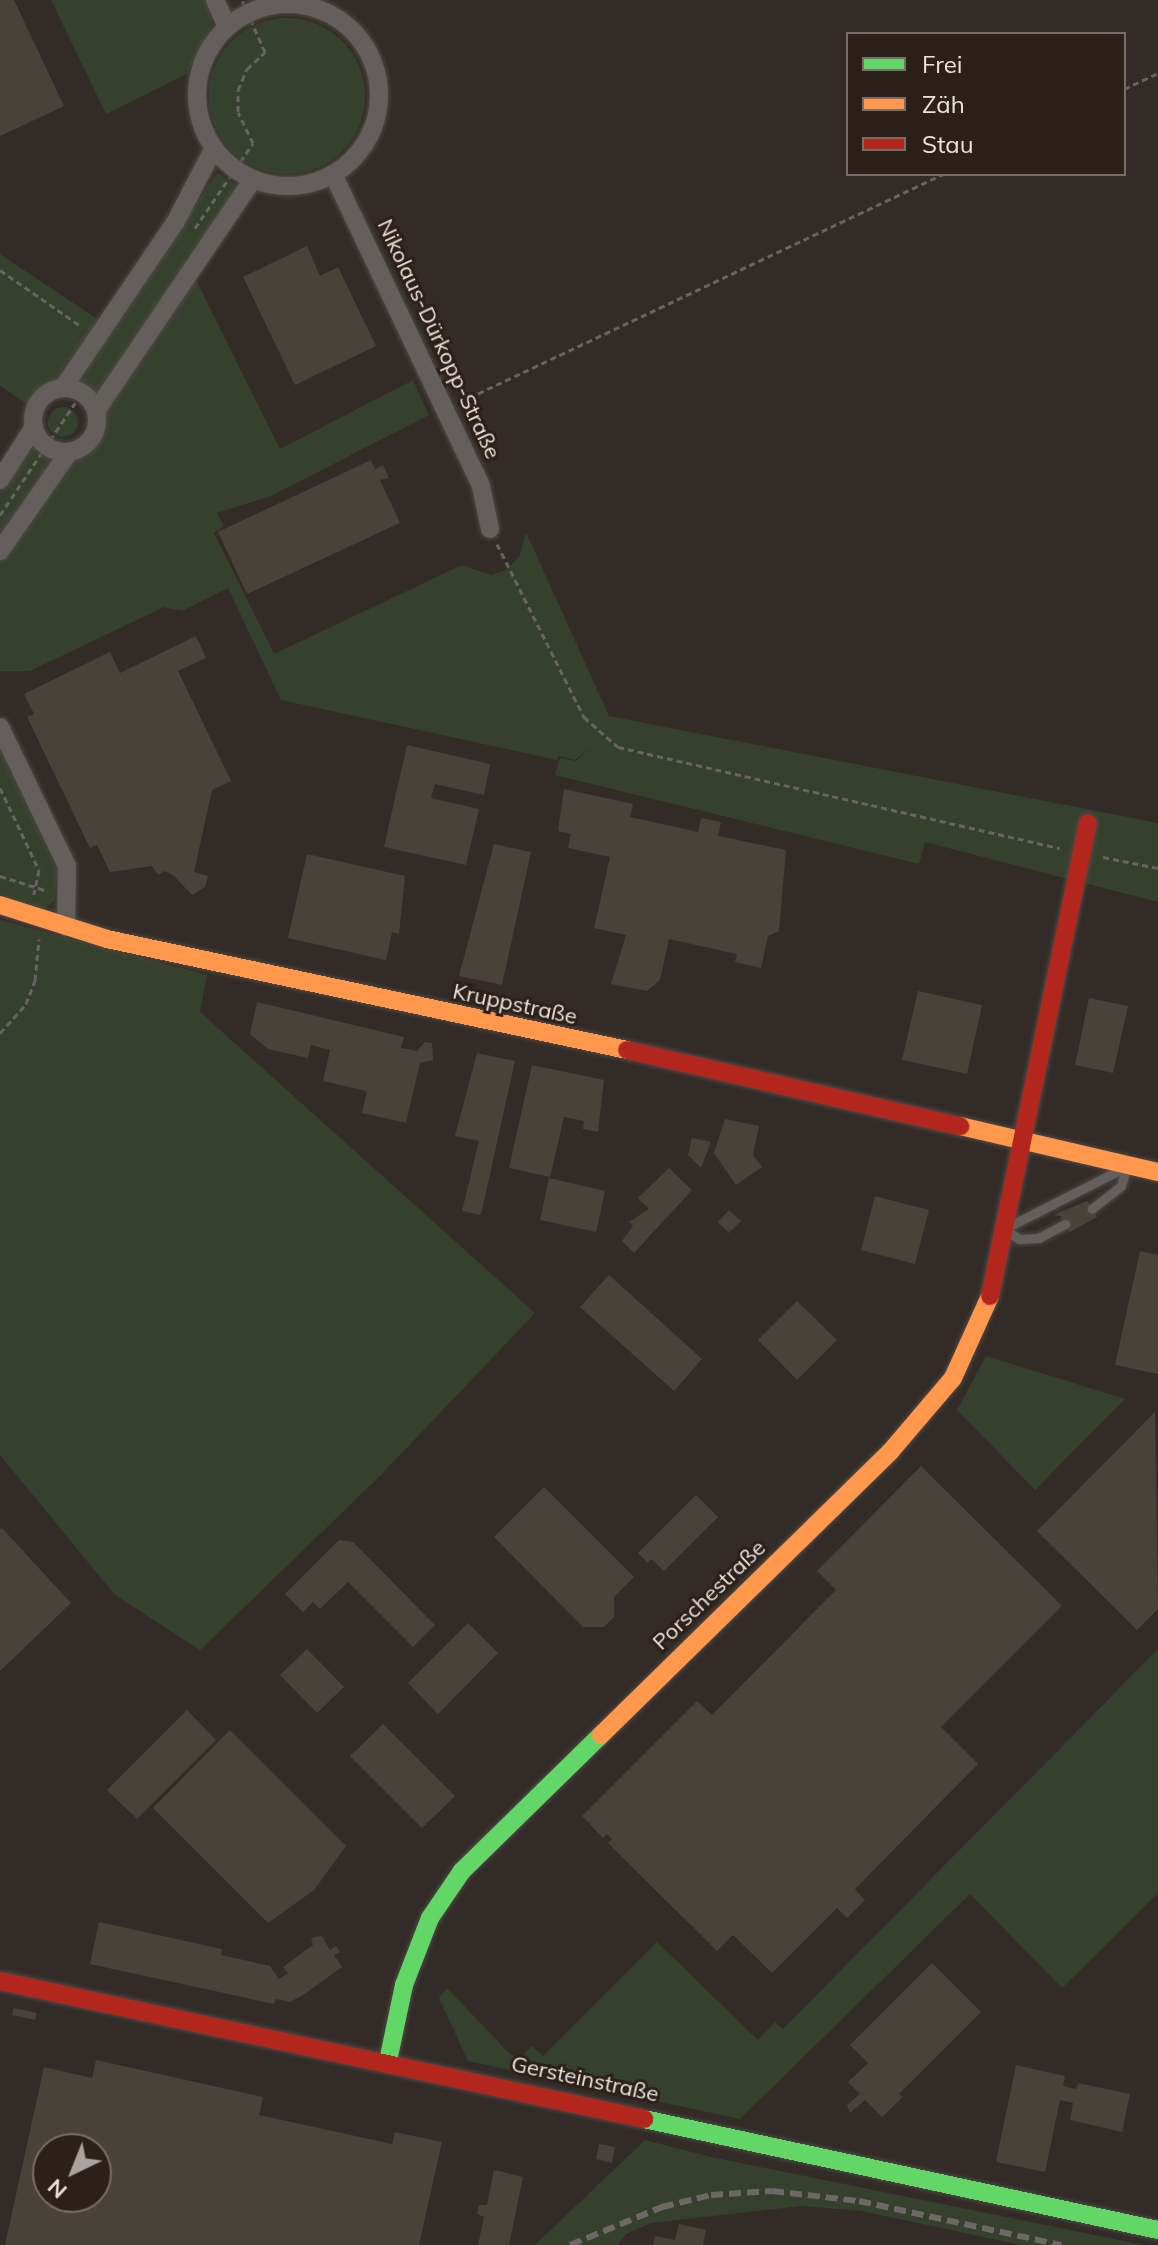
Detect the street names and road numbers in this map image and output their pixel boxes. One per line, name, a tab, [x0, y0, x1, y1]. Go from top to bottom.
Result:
street label: Nikolaus-Dürkopp-Straße	[372, 215, 506, 463]
street label: Kruppstraße	[450, 978, 580, 1030]
street label: Porschestraße	[647, 1535, 771, 1655]
street label: Gersteinstraße	[509, 2051, 661, 2107]

